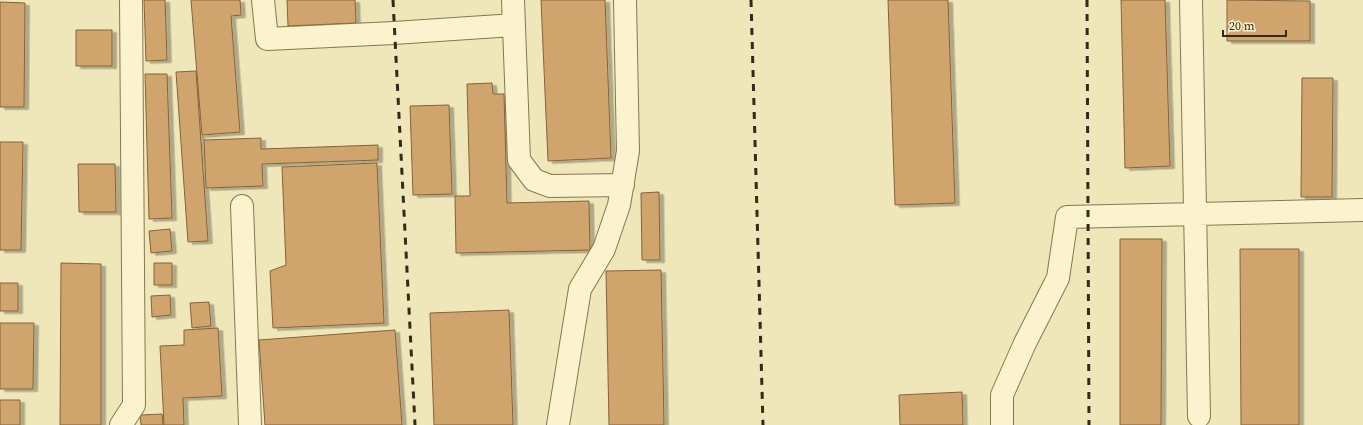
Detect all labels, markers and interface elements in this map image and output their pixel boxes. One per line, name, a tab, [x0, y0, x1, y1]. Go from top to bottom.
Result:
scale bar	[1223, 12, 1286, 38]
text: 20 m	[1229, 18, 1255, 34]

